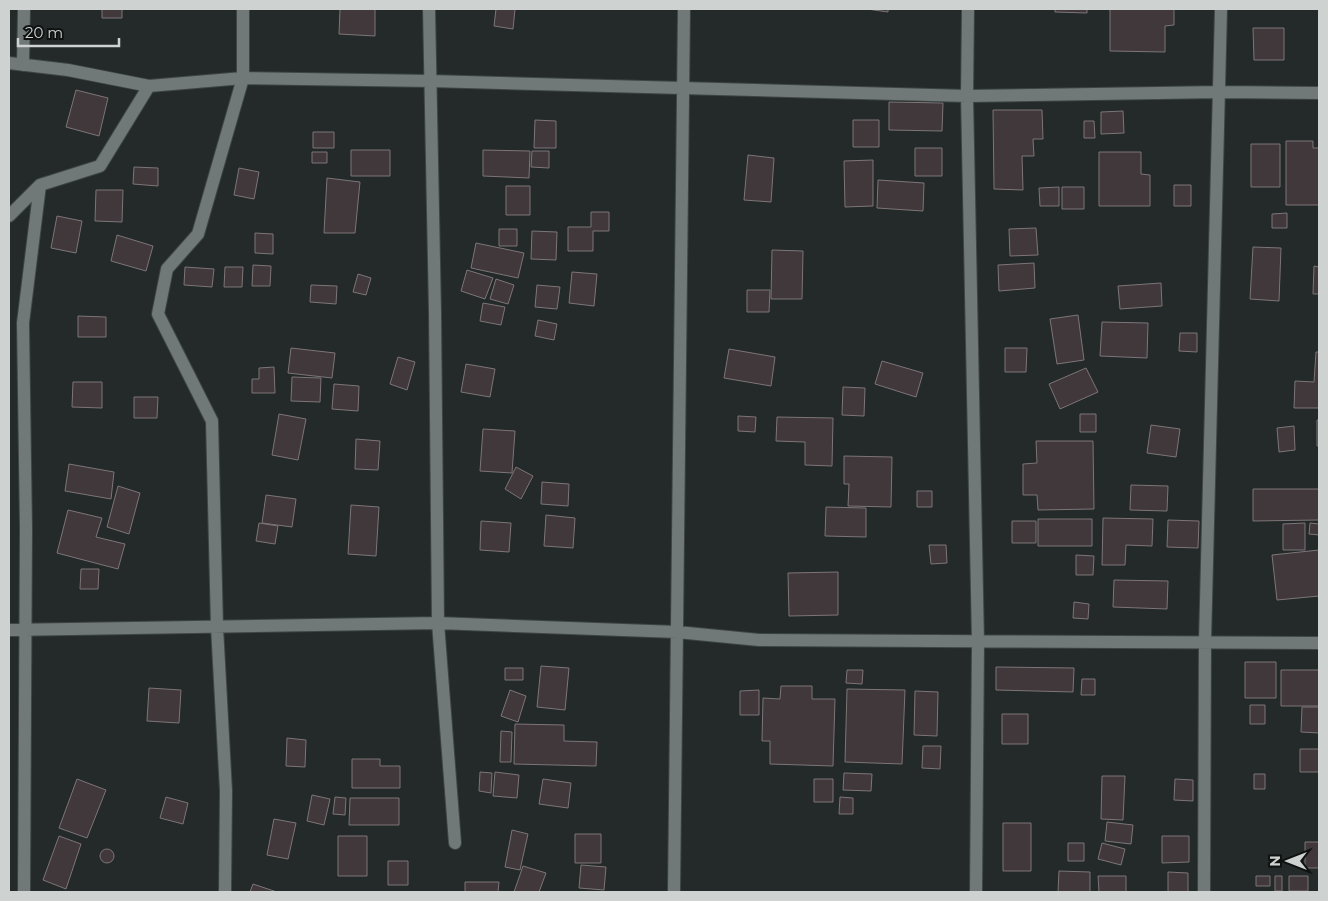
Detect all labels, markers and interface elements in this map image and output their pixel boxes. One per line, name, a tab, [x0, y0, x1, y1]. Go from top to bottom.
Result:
scale bar	[18, 15, 119, 47]
text: 20 m	[25, 23, 63, 42]
north arrow	[1263, 836, 1313, 886]
text: N	[1266, 855, 1284, 867]

